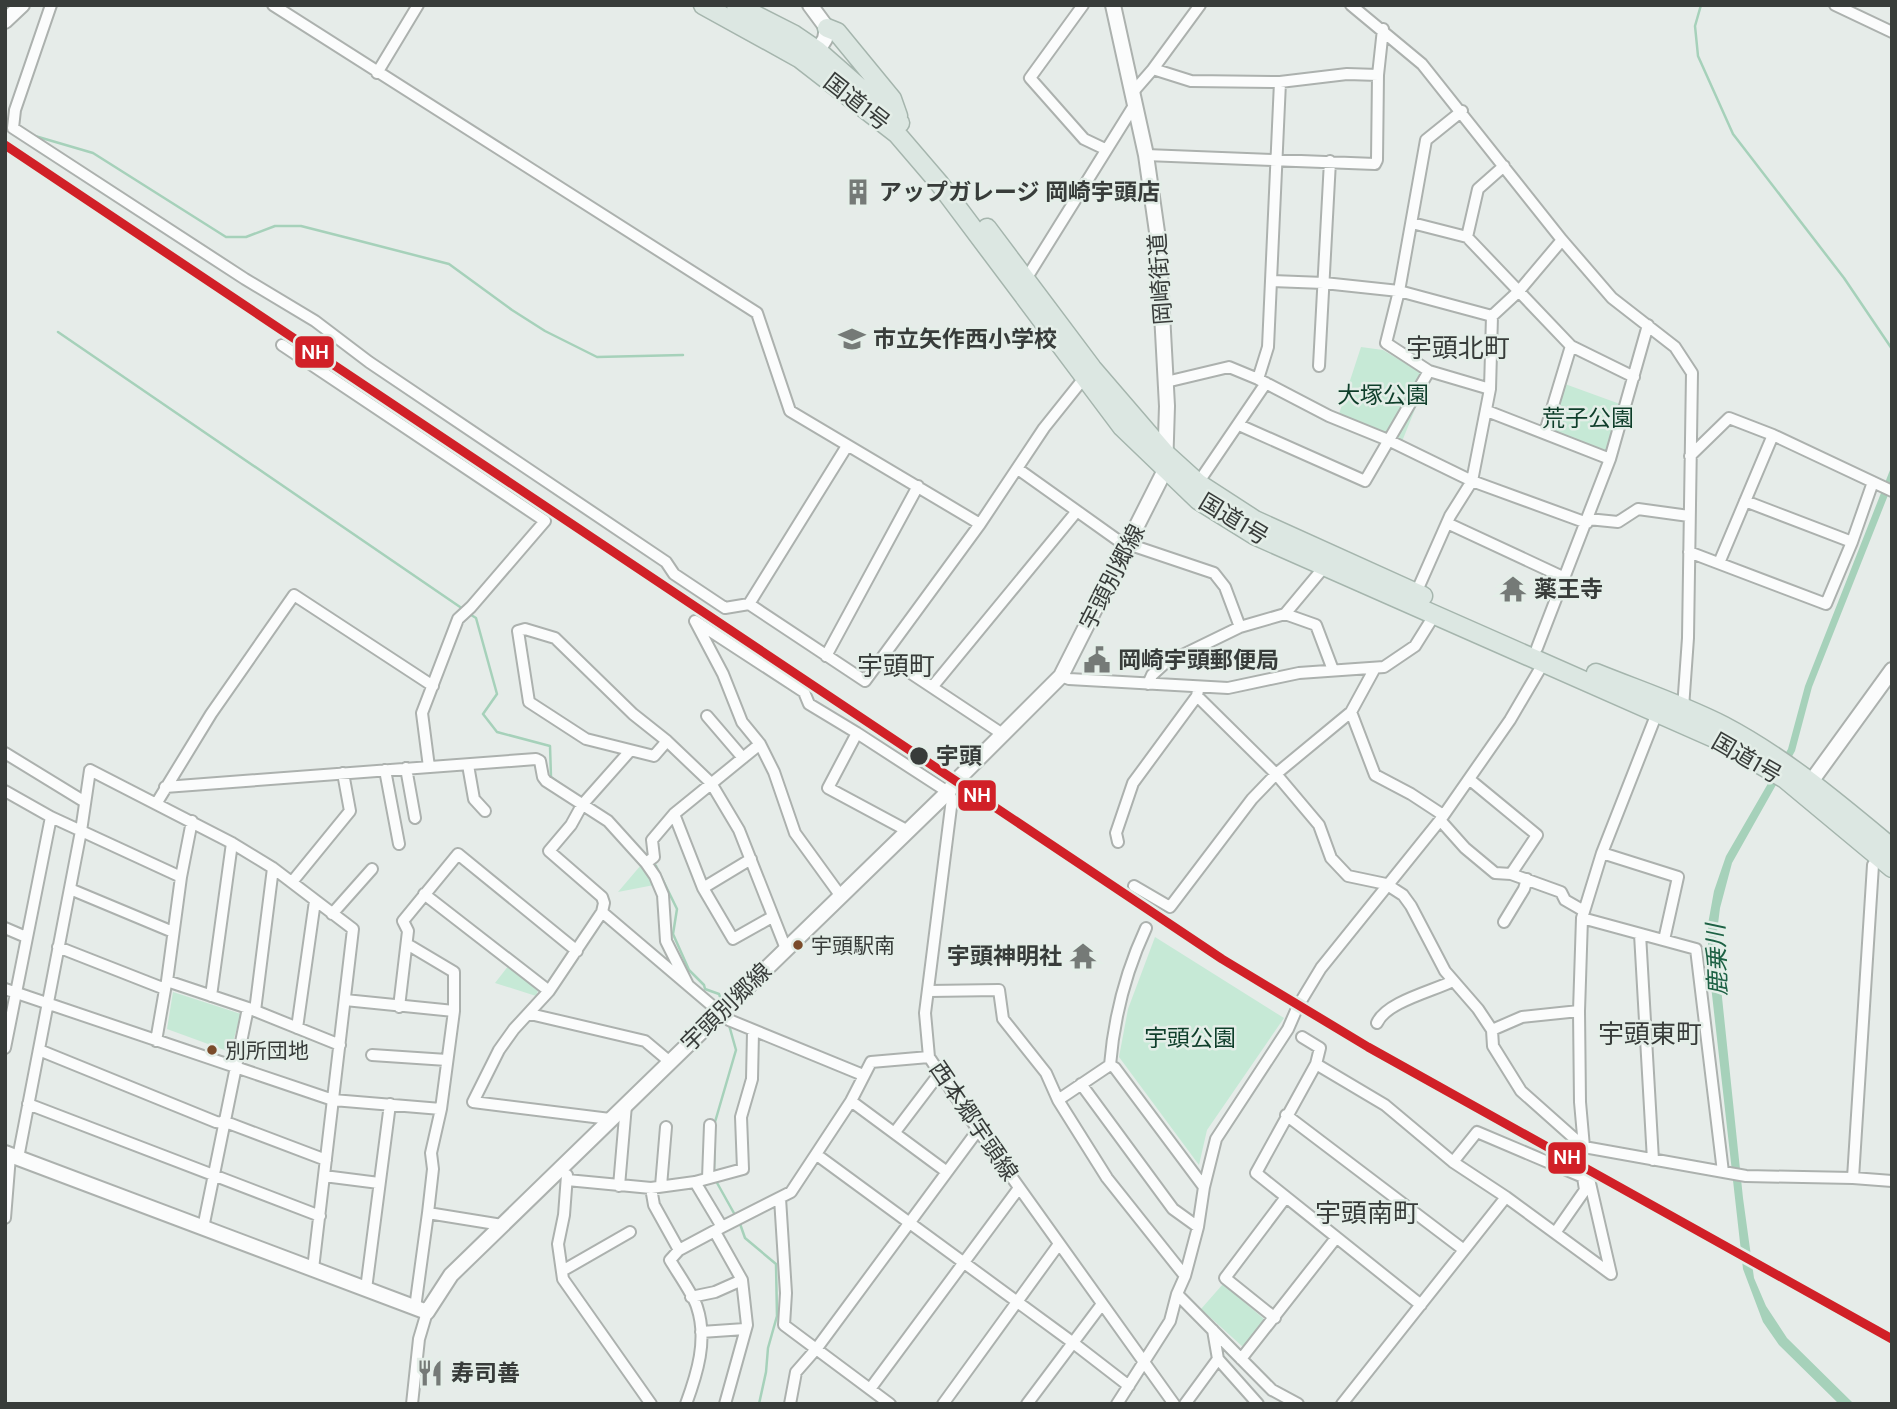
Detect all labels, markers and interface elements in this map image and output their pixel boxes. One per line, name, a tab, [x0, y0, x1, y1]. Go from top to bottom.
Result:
street label: 国道1号	[818, 67, 896, 137]
building icon: アップガレージ 岡崎宇頭店	[843, 177, 873, 207]
place label: アップガレージ 岡崎宇頭店	[879, 177, 1160, 207]
street label: 岡崎街道	[1142, 232, 1178, 326]
school or university icon: 市立矢作西小学校	[837, 324, 867, 354]
place label: 市立矢作西小学校	[873, 324, 1057, 354]
district label: 宇頭北町	[1406, 331, 1510, 365]
line badge: NH	[294, 335, 335, 369]
text: NH	[301, 340, 329, 365]
park label: 大塚公園	[1337, 380, 1429, 410]
park label: 荒子公園	[1542, 403, 1634, 433]
street label: 国道1号	[1194, 487, 1274, 551]
street label: 宇頭別郷線	[1073, 519, 1151, 635]
temple icon: 薬王寺	[1498, 574, 1528, 604]
place label: 薬王寺	[1534, 574, 1603, 604]
public building icon: 岡崎宇頭郵便局	[1082, 645, 1112, 675]
place label: 岡崎宇頭郵便局	[1118, 645, 1279, 675]
district label: 宇頭町	[857, 649, 935, 683]
street label: 国道1号	[1707, 726, 1787, 790]
place label: 宇頭	[936, 741, 982, 771]
marker: 宇頭	[908, 745, 930, 767]
line badge: NH	[957, 779, 997, 812]
text: NH	[963, 783, 991, 808]
water label: 鹿乗川	[1700, 921, 1733, 997]
place label: 宇頭駅南	[811, 932, 895, 960]
marker: 宇頭駅南	[791, 938, 805, 952]
place label: 宇頭神明社	[947, 941, 1062, 971]
temple icon: 宇頭神明社	[1068, 941, 1098, 971]
street label: 宇頭別郷線	[674, 956, 778, 1058]
district label: 宇頭東町	[1598, 1017, 1702, 1051]
park label: 宇頭公園	[1144, 1023, 1236, 1053]
place label: 別所団地	[225, 1037, 309, 1065]
marker: 別所団地	[205, 1043, 219, 1057]
street label: 西本郷宇頭線	[923, 1055, 1025, 1187]
line badge: NH	[1547, 1141, 1587, 1175]
text: NH	[1553, 1145, 1581, 1170]
district label: 宇頭南町	[1315, 1196, 1419, 1230]
restaurant icon: 寿司善	[415, 1358, 445, 1388]
place label: 寿司善	[451, 1358, 520, 1388]

